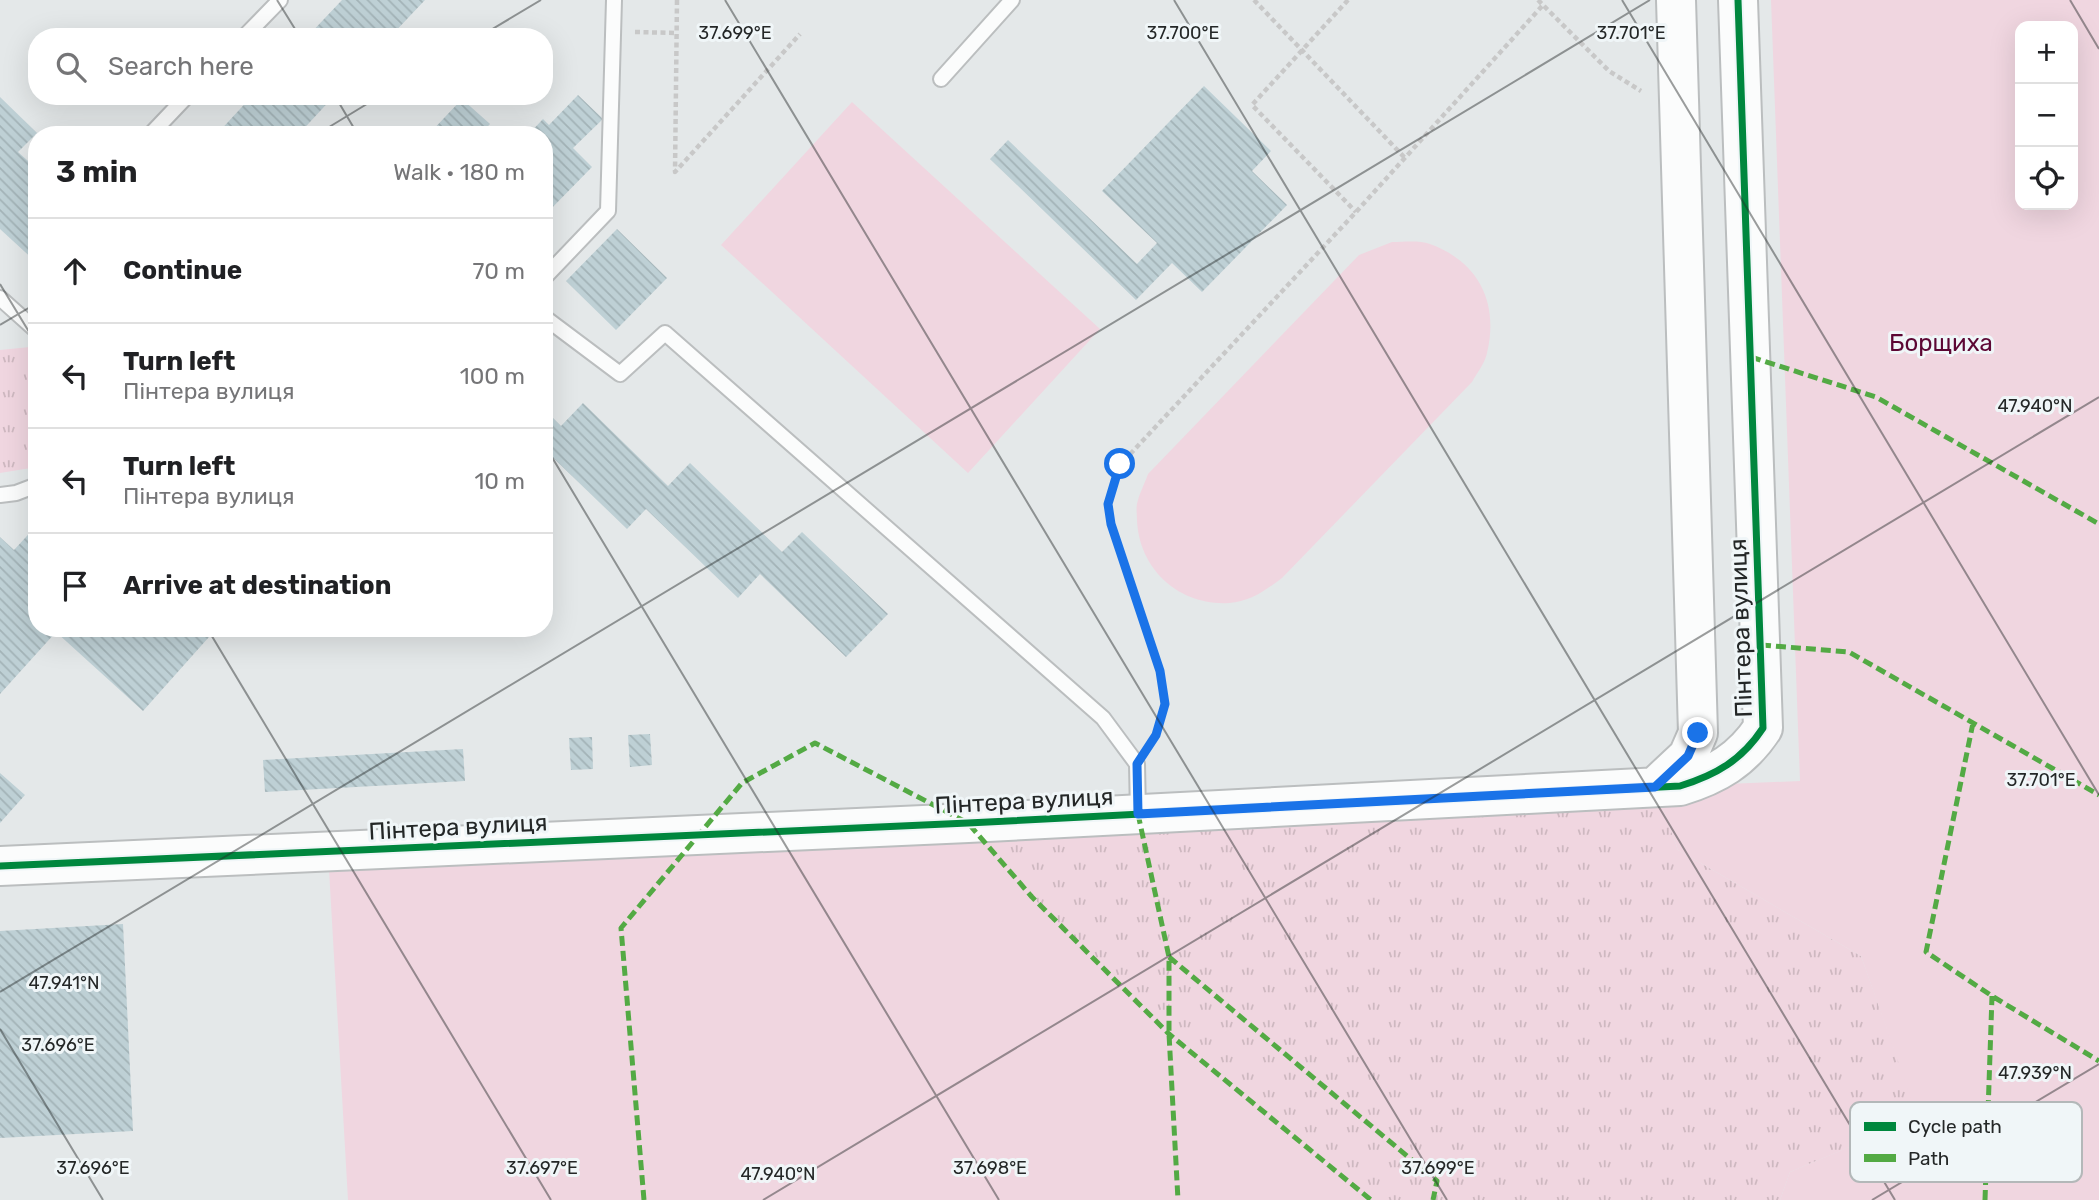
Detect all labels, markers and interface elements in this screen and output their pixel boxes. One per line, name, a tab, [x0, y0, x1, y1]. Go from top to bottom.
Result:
map controls	[2015, 21, 2078, 210]
button: +	[2015, 21, 2078, 84]
text: 37.699°E	[698, 22, 772, 44]
text: 37.700°E	[1147, 22, 1219, 44]
text: 37.701°E	[1596, 22, 1666, 44]
search box	[28, 28, 553, 105]
icon: search	[52, 48, 90, 86]
text: Search here	[108, 51, 254, 82]
button: −	[2015, 84, 2078, 147]
button: locate	[2015, 147, 2078, 210]
text: 3 min	[56, 154, 138, 190]
text: Walk · 180 m	[393, 158, 525, 186]
icon: ahead	[56, 252, 94, 290]
text: Continue	[123, 255, 242, 286]
text: 70 m	[473, 257, 525, 285]
park label: Борщиха	[1889, 329, 1993, 357]
text: Turn left	[123, 346, 235, 377]
icon: left	[56, 357, 94, 395]
text: 100 m	[460, 362, 525, 390]
text: Пінтера вулиця	[123, 377, 295, 405]
text: 47.940°N	[1997, 395, 2073, 417]
route start	[1104, 448, 1135, 479]
text: Turn left	[123, 451, 235, 482]
icon: left	[56, 462, 94, 500]
text: 10 m	[474, 467, 525, 495]
text: Пінтера вулиця	[123, 482, 295, 510]
street label: Пінтера вулиця	[1724, 538, 1758, 718]
icon: arrive	[56, 567, 94, 605]
text: Arrive at destination	[123, 570, 391, 601]
route end	[1682, 717, 1713, 748]
text: 37.701°E	[2006, 769, 2076, 791]
street label: Пінтера вулиця	[934, 782, 1114, 820]
street label: Пінтера вулиця	[368, 808, 548, 846]
text: 47.941°N	[28, 972, 100, 994]
text: 37.696°E	[21, 1034, 95, 1056]
text: 47.939°N	[1998, 1062, 2072, 1084]
legend	[1850, 1102, 2082, 1182]
text: Cycle path	[1908, 1115, 2002, 1138]
text: Path	[1908, 1147, 1949, 1170]
text: 37.696°E	[56, 1157, 130, 1179]
text: 37.697°E	[506, 1157, 578, 1179]
text: 37.698°E	[953, 1157, 1027, 1179]
text: 37.699°E	[1401, 1157, 1475, 1179]
text: 47.940°N	[740, 1163, 816, 1185]

